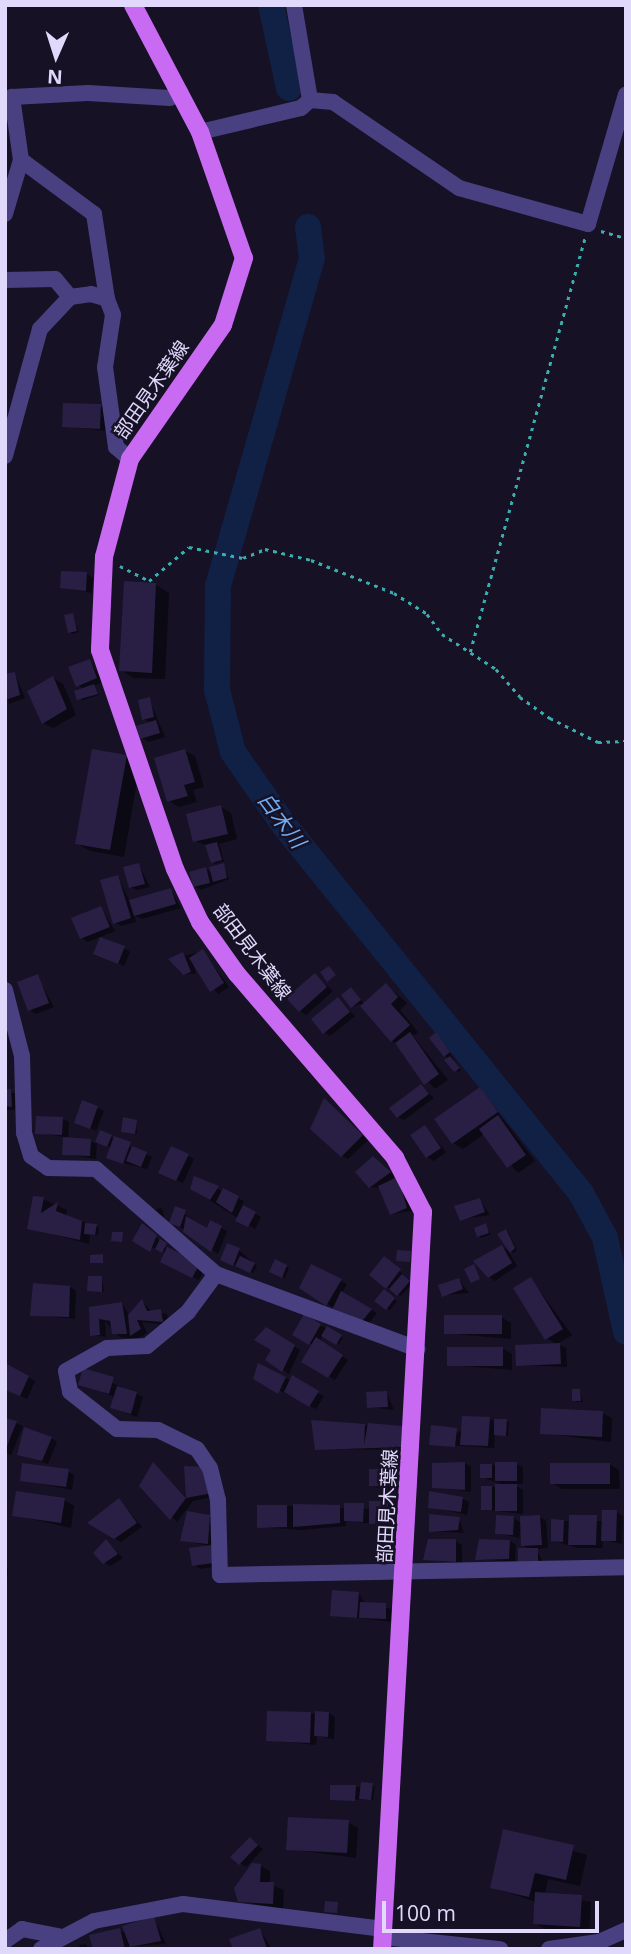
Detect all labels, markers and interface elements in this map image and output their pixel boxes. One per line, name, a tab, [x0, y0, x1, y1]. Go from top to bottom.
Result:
north arrow	[21, 21, 91, 91]
text: N	[47, 64, 63, 90]
street label: 部田見木葉線	[110, 337, 194, 443]
water label: 白木川	[253, 787, 311, 853]
street label: 部田見木葉線	[209, 900, 295, 1004]
street label: 部田見木葉線	[374, 1448, 402, 1564]
scale bar	[386, 1888, 603, 1932]
text: 100 m	[395, 1899, 456, 1927]

